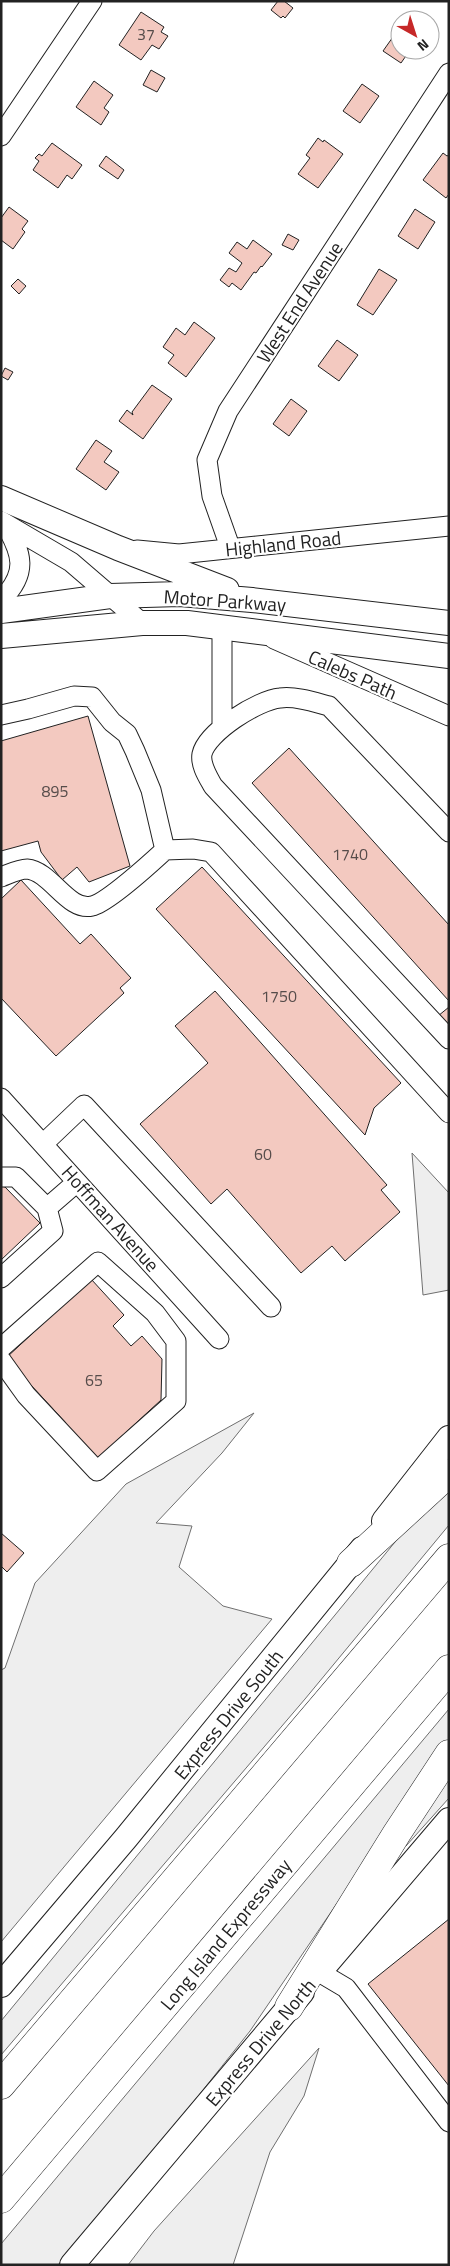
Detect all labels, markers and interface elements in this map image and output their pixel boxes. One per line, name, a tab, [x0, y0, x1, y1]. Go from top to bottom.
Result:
north arrow	[390, 10, 440, 60]
house number: 37	[137, 22, 155, 46]
text: N	[413, 34, 434, 57]
street label: West End Avenue	[249, 235, 349, 369]
street label: Highland Road	[224, 522, 342, 564]
street label: Motor Parkway	[163, 581, 287, 619]
street label: Calebs Path	[304, 642, 402, 706]
house number: 895	[42, 779, 68, 803]
house number: 1740	[332, 842, 368, 866]
house number: 1750	[261, 984, 297, 1008]
house number: 60	[254, 1142, 272, 1166]
street label: Hoffman Avenue	[55, 1158, 167, 1278]
house number: 65	[85, 1368, 103, 1392]
street label: Express Drive South	[166, 1643, 290, 1785]
street label: Long Island Expressway	[153, 1852, 297, 2016]
street label: Express Drive North	[198, 1972, 322, 2112]

